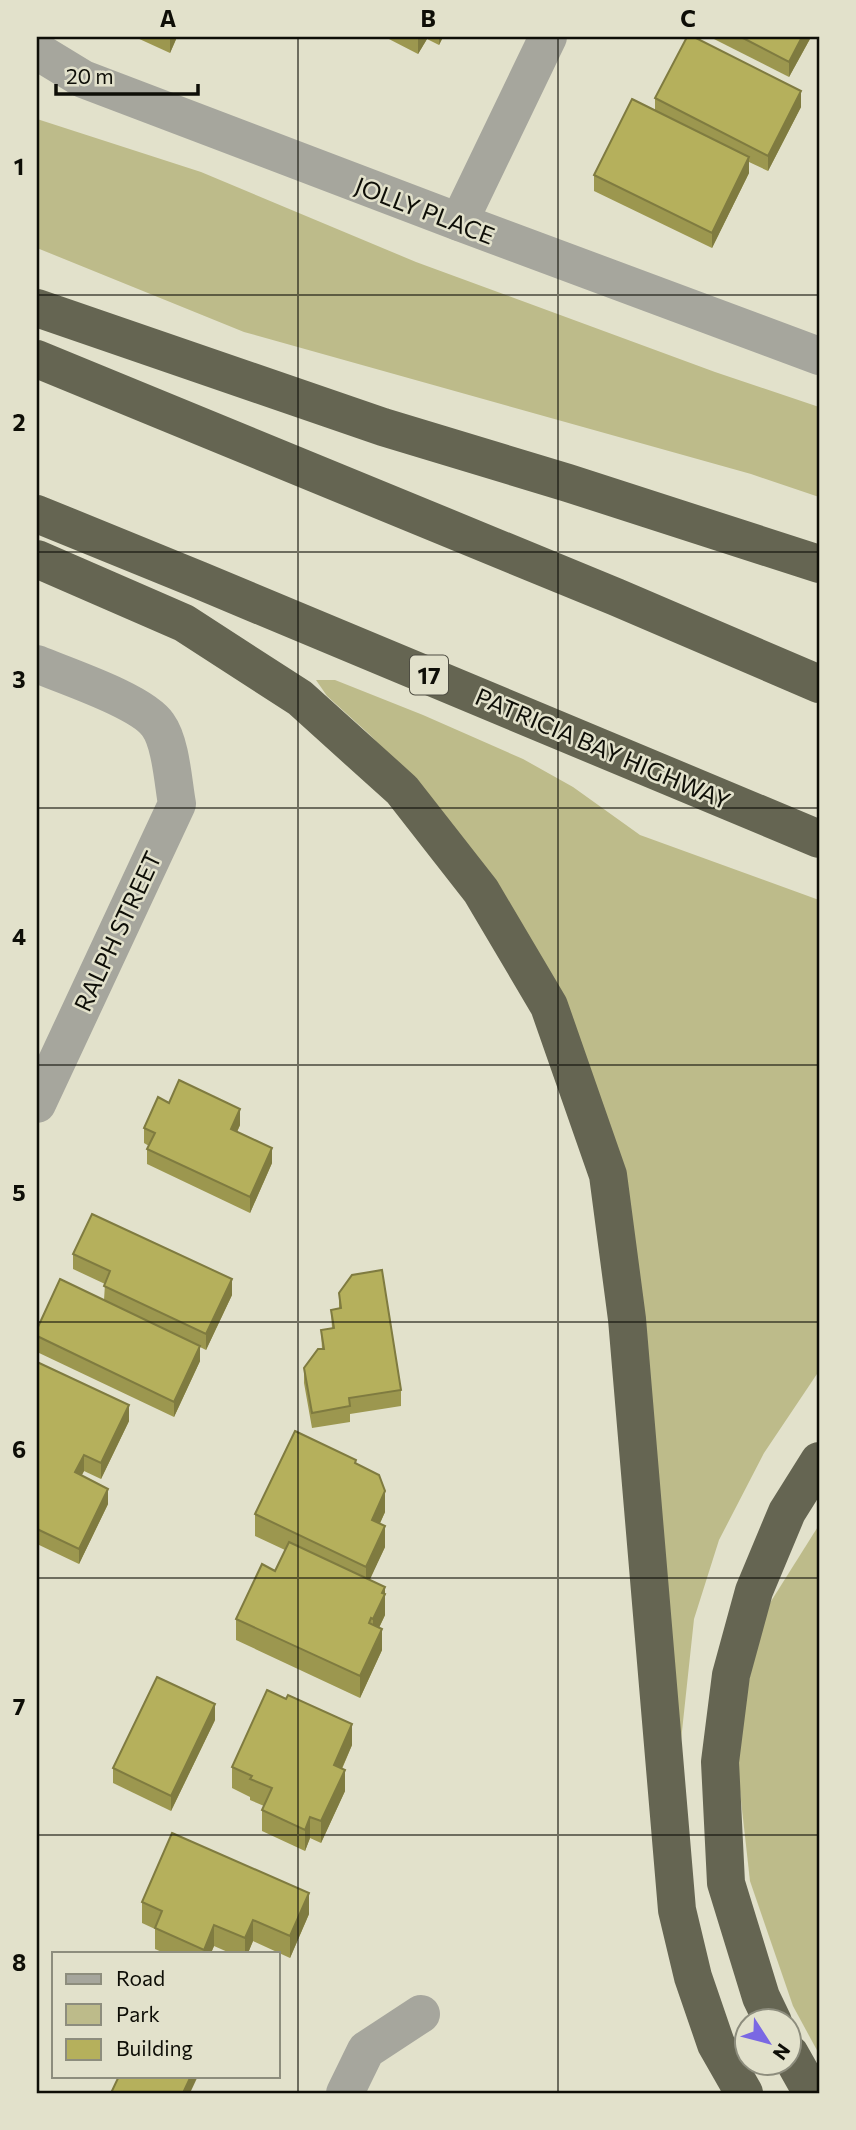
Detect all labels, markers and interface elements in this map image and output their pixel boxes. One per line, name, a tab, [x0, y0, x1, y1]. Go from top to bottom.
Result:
text: A	[160, 4, 177, 32]
text: B	[420, 4, 436, 32]
text: C	[680, 4, 696, 32]
scale bar	[56, 52, 198, 96]
text: 20 m	[66, 63, 114, 88]
text: 1	[14, 152, 24, 180]
street label: JOLLY PLACE	[351, 170, 499, 250]
text: 2	[12, 408, 26, 436]
road number: 17	[410, 656, 448, 694]
text: 3	[12, 665, 26, 693]
street label: PATRICIA BAY HIGHWAY	[471, 681, 735, 815]
street label: RALPH STREET	[67, 846, 167, 1016]
text: 4	[12, 922, 26, 950]
text: 5	[12, 1178, 26, 1206]
text: 6	[12, 1435, 26, 1463]
text: 7	[13, 1692, 25, 1720]
text: 8	[12, 1948, 26, 1976]
legend	[52, 1952, 280, 2078]
text: Road	[116, 1965, 165, 1990]
text: Park	[116, 2001, 160, 2026]
north arrow	[734, 2008, 804, 2078]
text: Building	[116, 2035, 193, 2060]
text: N	[769, 2040, 796, 2065]

